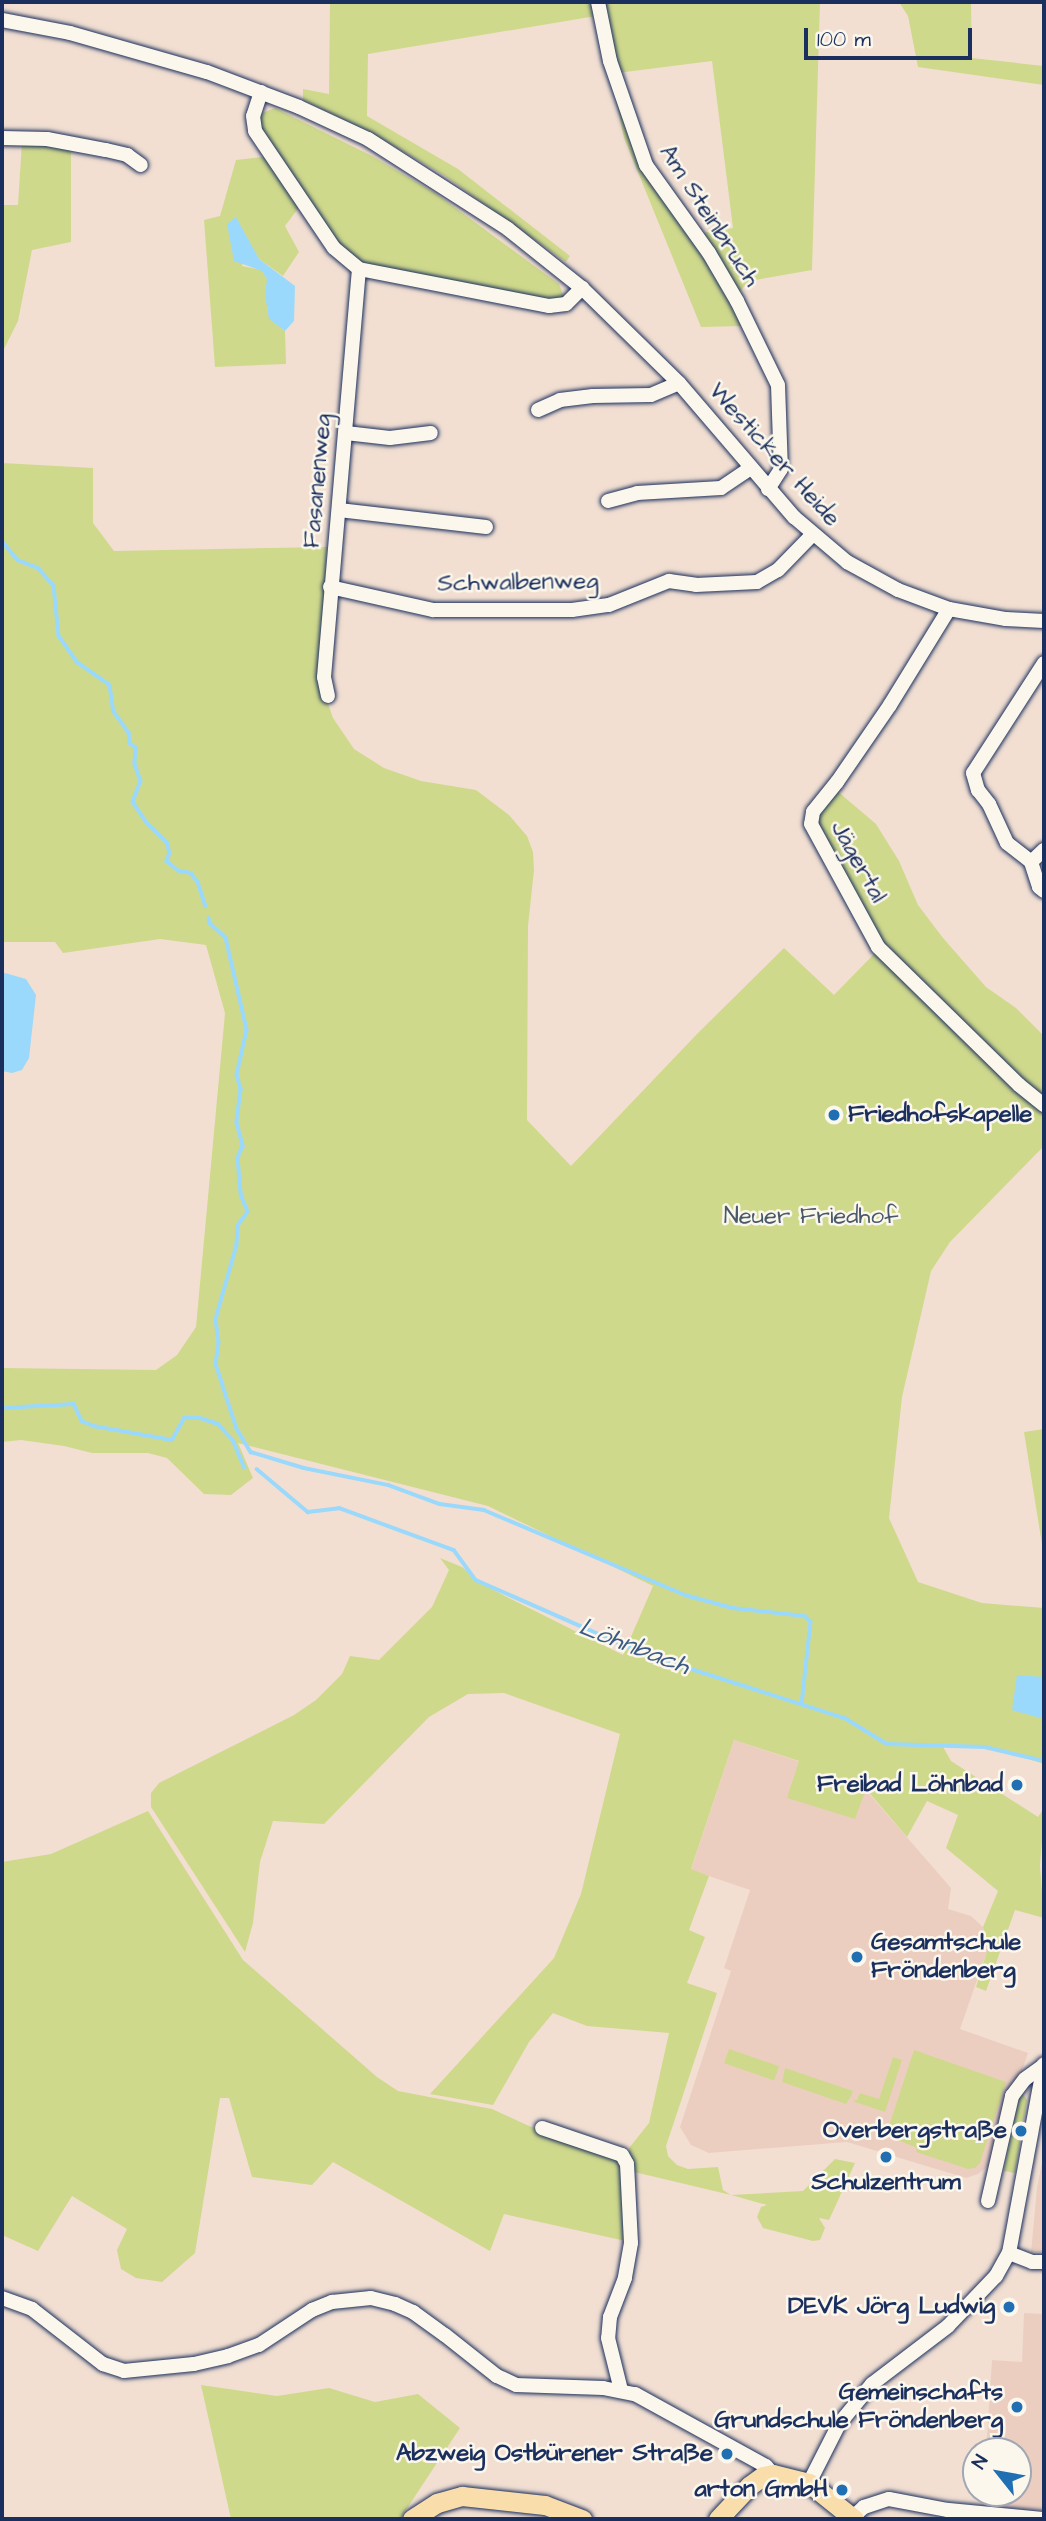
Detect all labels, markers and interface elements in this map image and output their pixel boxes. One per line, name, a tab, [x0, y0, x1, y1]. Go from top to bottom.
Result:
scale bar	[808, 14, 976, 58]
text: 100 m	[817, 25, 871, 54]
street label: Am Steinbruch	[652, 140, 766, 292]
street label: Westicker Heide	[702, 377, 846, 533]
street label: Fasanenweg	[298, 413, 338, 549]
street label: Schwalbenweg	[437, 567, 599, 599]
street label: Jägertal	[824, 816, 892, 908]
place label: Friedhofskapelle	[848, 1101, 1032, 1129]
marker: Friedhofskapelle	[826, 1107, 842, 1123]
park label: Neuer Friedhof	[724, 1203, 898, 1231]
water label: Löhnbach	[574, 1612, 694, 1682]
place label: Freibad Löhnbad	[817, 1771, 1003, 1799]
marker: Freibad Löhnbad	[1009, 1777, 1025, 1793]
place label: Gesamtschule Fröndenberg	[871, 1929, 1021, 1985]
marker: Gesamtschule Fröndenberg	[849, 1949, 865, 1965]
place label: Overbergstraße	[823, 2117, 1007, 2145]
marker: Overbergstraße	[1013, 2123, 1029, 2139]
marker: Schulzentrum	[878, 2149, 894, 2165]
place label: Schulzentrum	[811, 2169, 961, 2197]
place label: DEVK Jörg Ludwig	[788, 2293, 995, 2321]
marker: DEVK Jörg Ludwig	[1001, 2299, 1017, 2315]
place label: Gemeinschafts Grundschule Fröndenberg	[714, 2379, 1003, 2435]
marker: Gemeinschafts Grundschule Fröndenberg	[1009, 2399, 1025, 2415]
north arrow	[962, 2437, 1032, 2507]
place label: Abzweig Ostbürener Straße	[396, 2440, 713, 2468]
marker: Abzweig Ostbürener Straße	[719, 2446, 735, 2462]
text: N	[966, 2450, 995, 2474]
place label: arton GmbH	[694, 2476, 828, 2504]
marker: arton GmbH	[834, 2482, 850, 2498]

